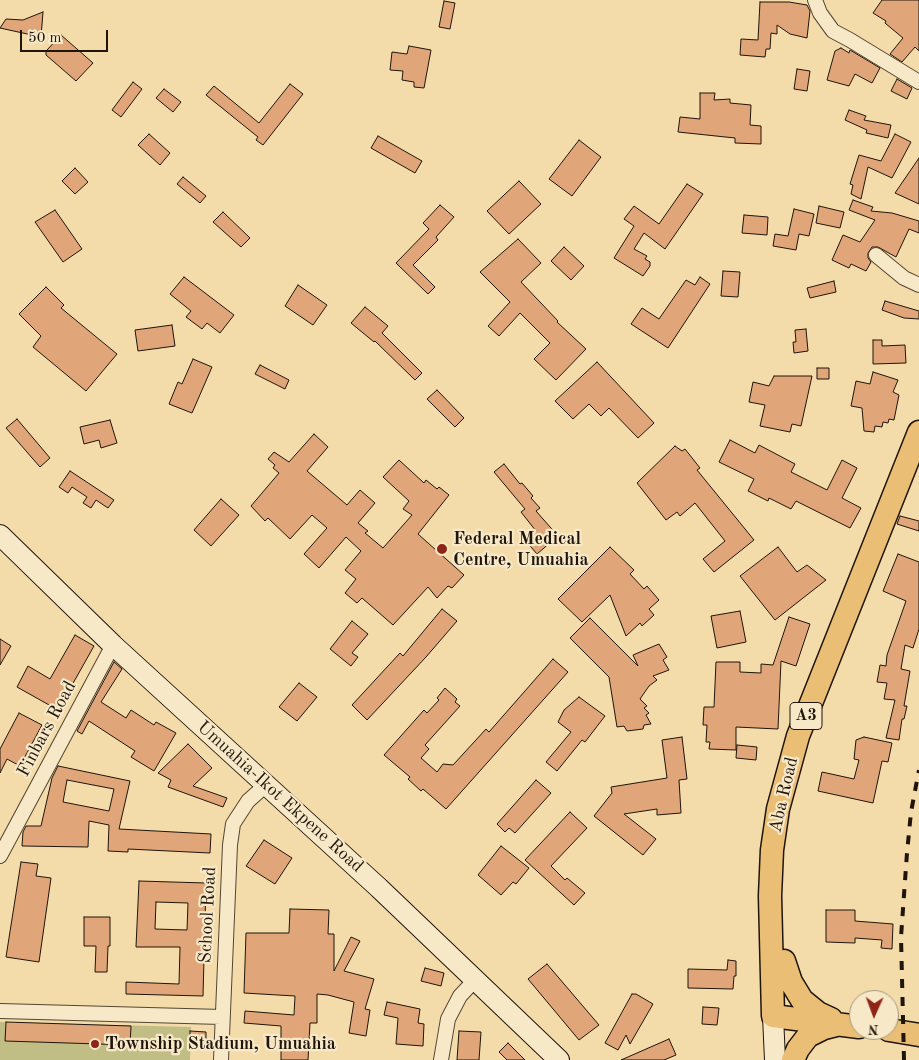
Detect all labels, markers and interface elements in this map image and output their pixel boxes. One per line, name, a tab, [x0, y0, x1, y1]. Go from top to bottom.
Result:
scale bar	[22, 20, 110, 52]
text: 50 m	[28, 31, 62, 46]
place label: Federal Medical Centre, Umuahia	[453, 528, 589, 570]
marker: Federal Medical Centre, Umuahia	[435, 542, 449, 556]
street label: Finbars Road	[13, 677, 81, 781]
road number: A3	[790, 702, 822, 729]
street label: Umuahia-Ikot Ekpene Road	[192, 717, 368, 877]
street label: Aba Road	[765, 755, 803, 835]
street label: School Road	[195, 866, 221, 964]
north arrow	[849, 990, 899, 1040]
text: N	[868, 1022, 879, 1036]
place label: Township Stadium, Umuahia	[105, 1033, 336, 1055]
marker: Township Stadium, Umuahia	[89, 1038, 101, 1050]

